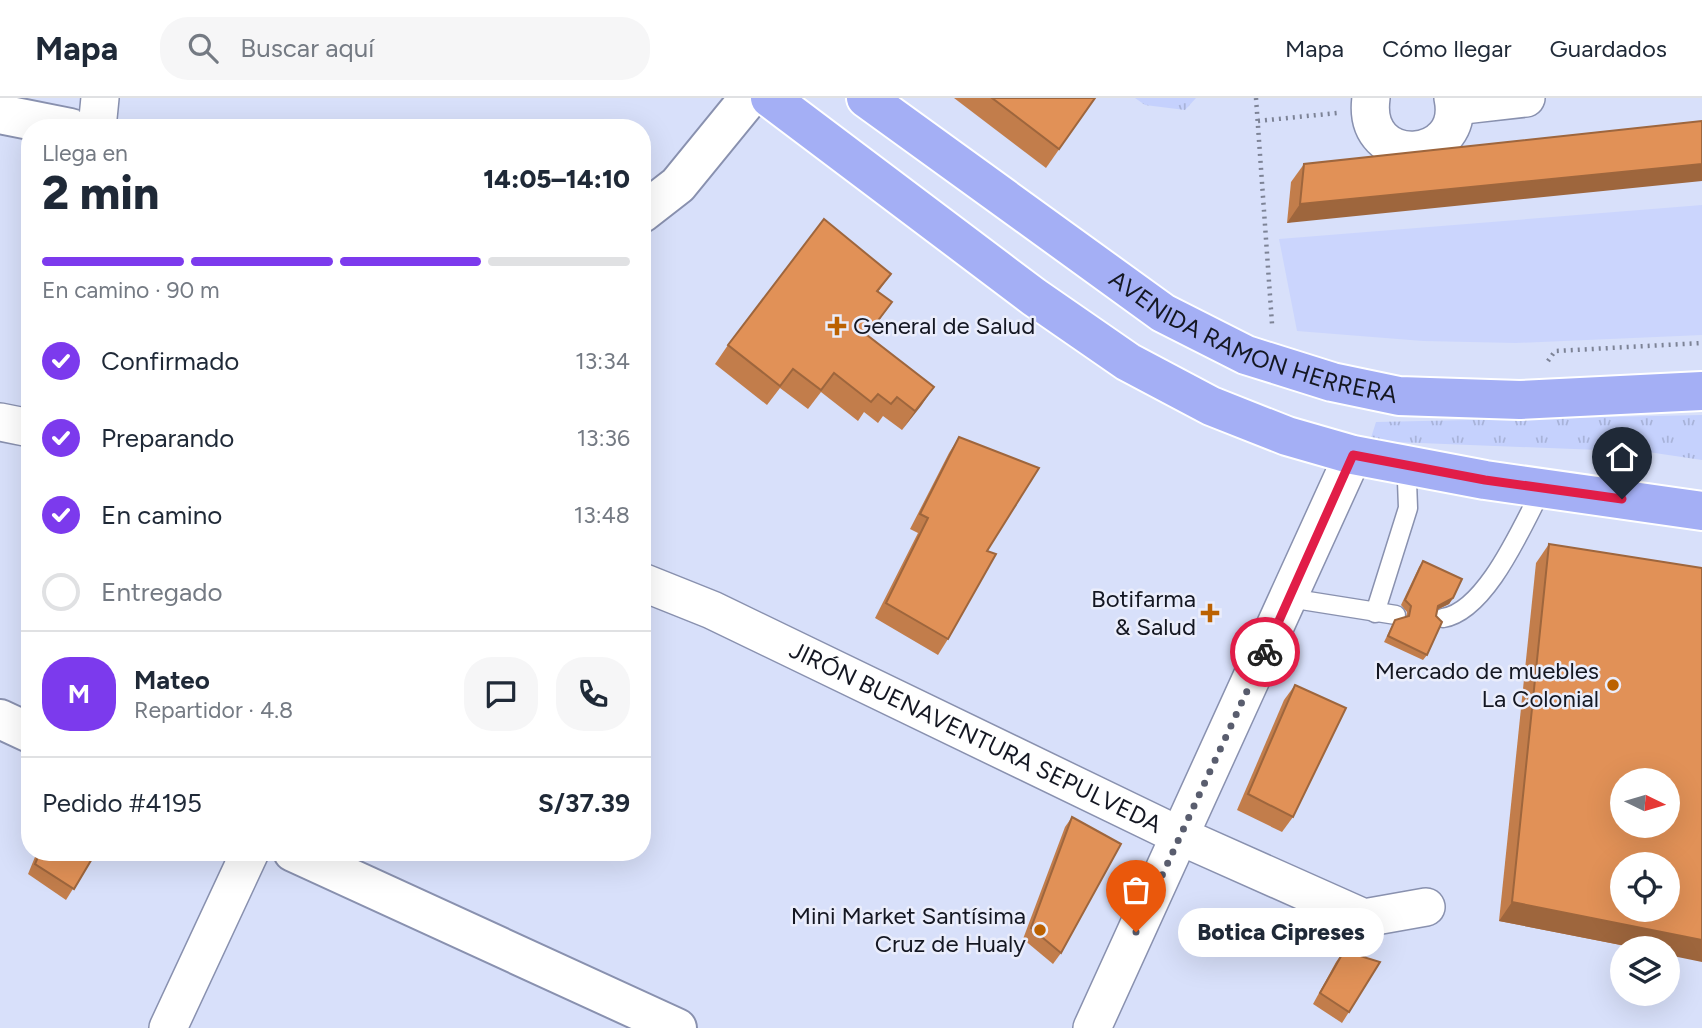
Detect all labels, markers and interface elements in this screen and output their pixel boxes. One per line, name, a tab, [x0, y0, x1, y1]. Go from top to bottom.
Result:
search box	[160, 17, 650, 80]
text: Mapa	[35, 29, 118, 68]
icon: search	[184, 29, 222, 67]
text: Buscar aquí	[240, 32, 374, 64]
text: Mapa	[1285, 34, 1344, 63]
text: Cómo llegar	[1382, 34, 1512, 63]
text: Guardados	[1550, 34, 1667, 63]
text: Llega en	[42, 139, 128, 167]
text: 14:05–14:10	[483, 163, 630, 195]
text: 2 min	[42, 165, 159, 221]
street label: AVENIDA RAMON HERRERA	[1104, 264, 1401, 409]
text: En camino · 90 m	[42, 276, 220, 304]
place label: General de Salud	[853, 311, 1035, 340]
marker: General de Salud	[827, 316, 847, 336]
icon: check	[42, 342, 80, 380]
text: Confirmado	[101, 345, 239, 377]
text: 13:34	[575, 347, 630, 375]
icon: check	[42, 419, 80, 457]
text: Preparando	[101, 422, 234, 454]
text: 13:36	[577, 424, 630, 452]
pin	[1592, 427, 1652, 499]
icon: home	[1603, 438, 1641, 476]
icon: check	[42, 496, 80, 534]
text: En camino	[101, 499, 222, 531]
text: 13:48	[574, 501, 630, 529]
text: Entregado	[101, 576, 223, 608]
place label: Botifarma & Salud	[1091, 584, 1196, 641]
marker: Botifarma & Salud	[1202, 605, 1218, 621]
courier	[1230, 617, 1300, 687]
icon: bike	[1246, 633, 1284, 671]
street label: JIRÓN BUENAVENTURA SEPULVEDA	[785, 635, 1167, 839]
place label: Mercado de muebles La Colonial	[1375, 656, 1599, 713]
button: chat	[464, 657, 538, 731]
button: phone	[556, 657, 630, 731]
text: Mateo	[134, 664, 210, 696]
marker: Mercado de muebles La Colonial	[1605, 677, 1621, 693]
text: M	[68, 678, 90, 710]
text: Repartidor · 4.8	[134, 696, 293, 724]
north arrow	[1610, 768, 1680, 838]
map controls	[1610, 768, 1680, 1006]
text: Pedido #4195	[42, 787, 202, 819]
text: S/37.39	[538, 787, 630, 819]
button: locate	[1610, 852, 1680, 922]
pin	[1106, 860, 1166, 932]
icon: bag	[1117, 871, 1155, 909]
place label: Mini Market Santísima Cruz de Hualy	[791, 901, 1026, 958]
callout: Botica Cipreses	[1178, 908, 1384, 956]
text: Botica Cipreses	[1197, 918, 1365, 946]
marker: Mini Market Santísima Cruz de Hualy	[1032, 922, 1048, 938]
button: layers	[1610, 936, 1680, 1006]

